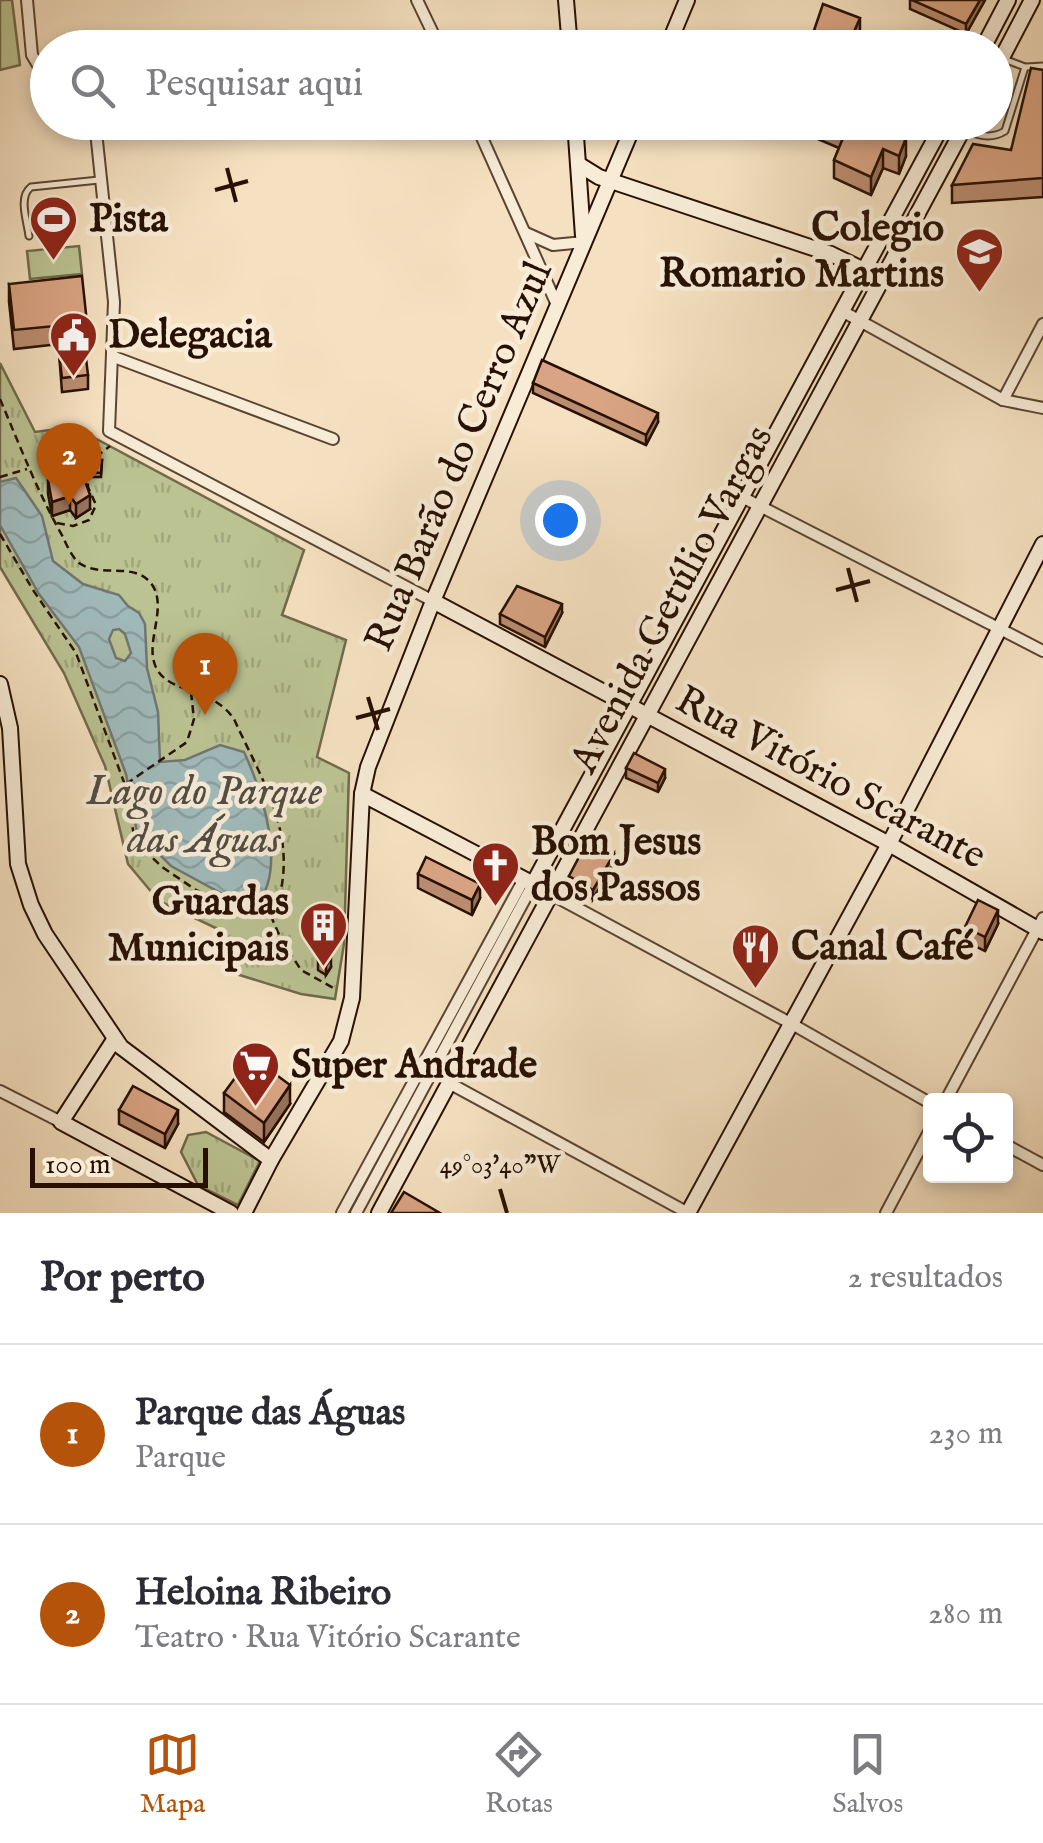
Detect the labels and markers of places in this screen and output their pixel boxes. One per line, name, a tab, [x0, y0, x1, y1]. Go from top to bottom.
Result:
sports icon: Pista	[28, 194, 80, 262]
place label: Pista	[89, 195, 169, 246]
place label: Colegio Romario Martins	[659, 204, 944, 301]
school or university icon: Colegio Romario Martins	[953, 226, 1005, 294]
public building icon: Delegacia	[47, 310, 99, 378]
place label: Delegacia	[108, 311, 272, 362]
pin: 2	[36, 422, 102, 505]
pin: 1	[172, 632, 238, 715]
place label: Bom Jesus dos Passos	[531, 818, 701, 915]
church icon: Bom Jesus dos Passos	[470, 840, 522, 908]
place label: Guardas Municipais	[108, 878, 289, 975]
building icon: Guardas Municipais	[298, 900, 350, 968]
restaurant icon: Canal Café	[730, 922, 782, 990]
place label: Canal Café	[791, 923, 974, 974]
supermarket icon: Super Andrade	[230, 1040, 282, 1108]
place label: Super Andrade	[291, 1041, 537, 1092]

